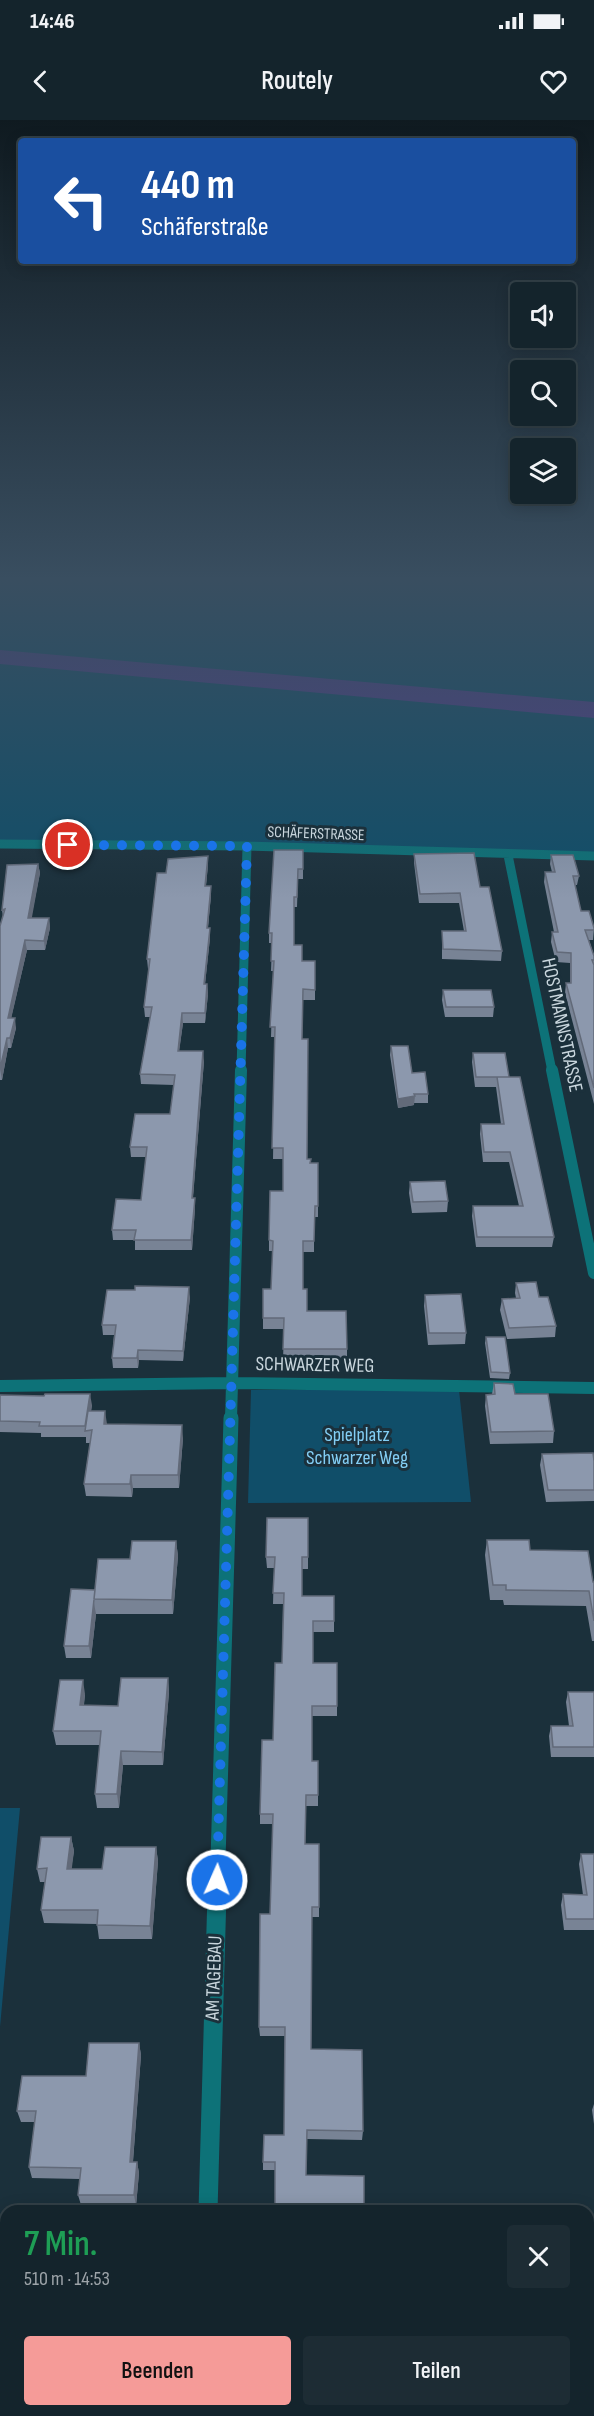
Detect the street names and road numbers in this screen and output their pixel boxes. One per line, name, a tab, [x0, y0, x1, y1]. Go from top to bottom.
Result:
street label: SCHÄFERSTRASSE	[267, 823, 365, 845]
street label: HOSTMANNSTRASSE	[536, 956, 588, 1094]
street label: SCHWARZER WEG	[255, 1352, 375, 1378]
street label: AM TAGEBAU	[200, 1935, 227, 2022]

